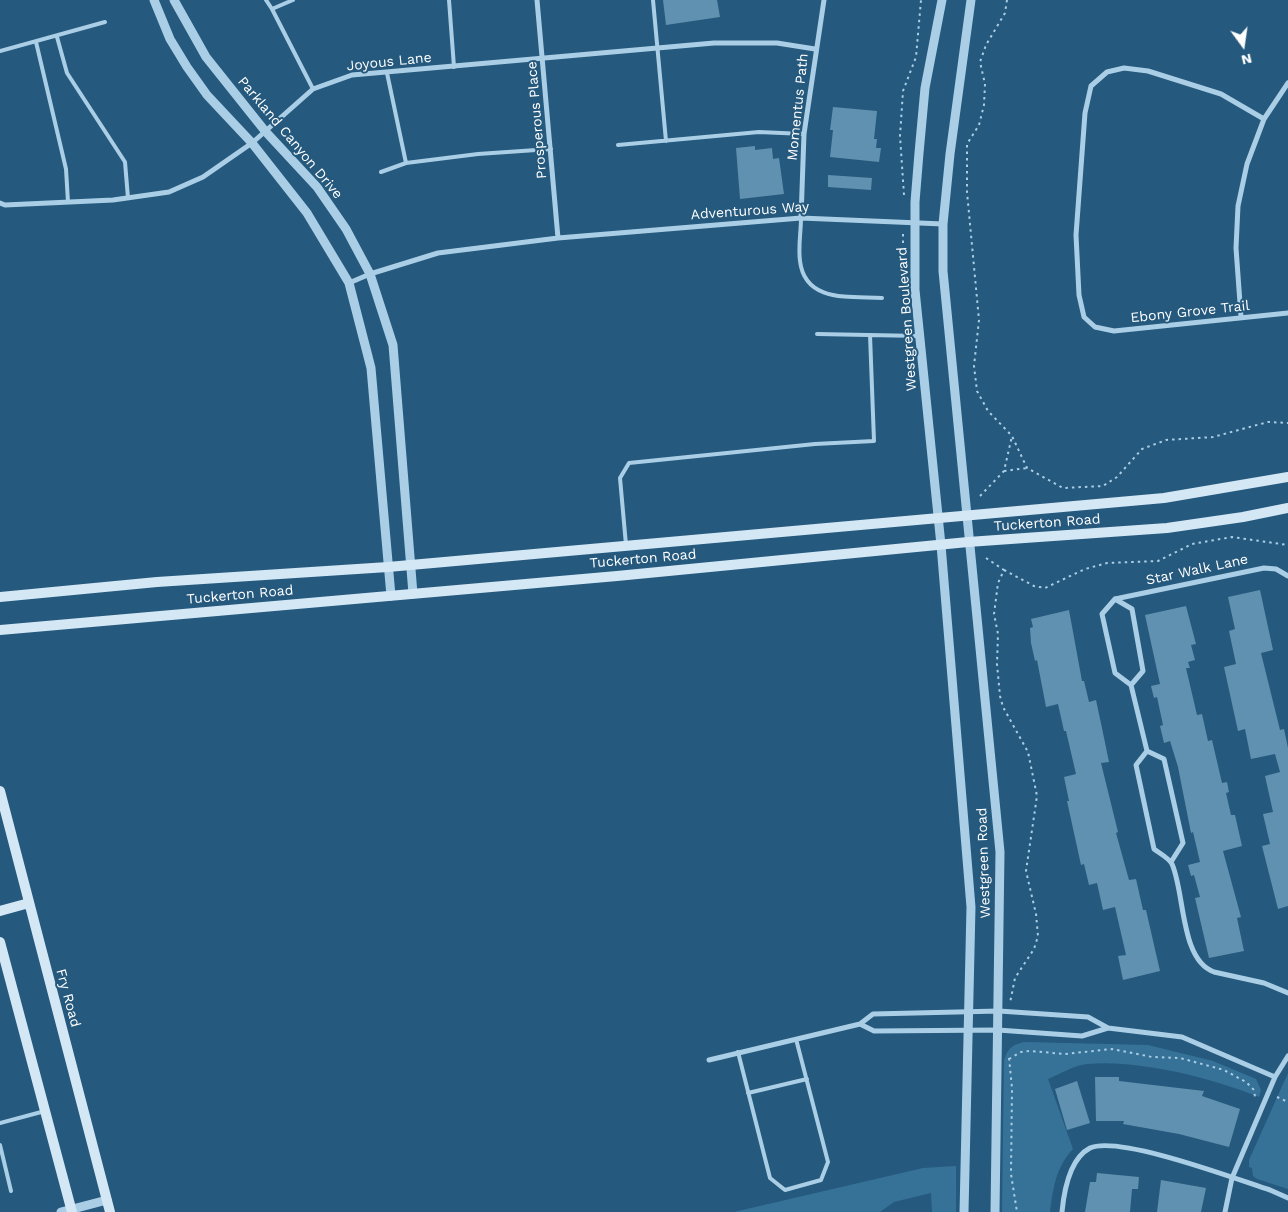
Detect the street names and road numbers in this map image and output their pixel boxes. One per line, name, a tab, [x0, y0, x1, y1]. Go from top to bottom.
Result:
street label: Joyous Lane	[346, 49, 432, 75]
street label: Momentus Path	[784, 53, 812, 161]
street label: Prosperous Place	[523, 60, 551, 180]
street label: Parkland Canyon Drive	[234, 73, 346, 203]
street label: Adventurous Way	[690, 198, 810, 224]
street label: Westgreen Boulevard	[894, 246, 920, 392]
street label: Ebony Grove Trail	[1130, 297, 1250, 327]
street label: Tuckerton Road	[993, 511, 1101, 535]
street label: Tuckerton Road	[589, 546, 697, 572]
street label: Star Walk Lane	[1144, 551, 1250, 589]
street label: Tuckerton Road	[186, 582, 294, 608]
street label: Westgreen Road	[974, 807, 994, 919]
street label: Fry Road	[52, 967, 84, 1029]

